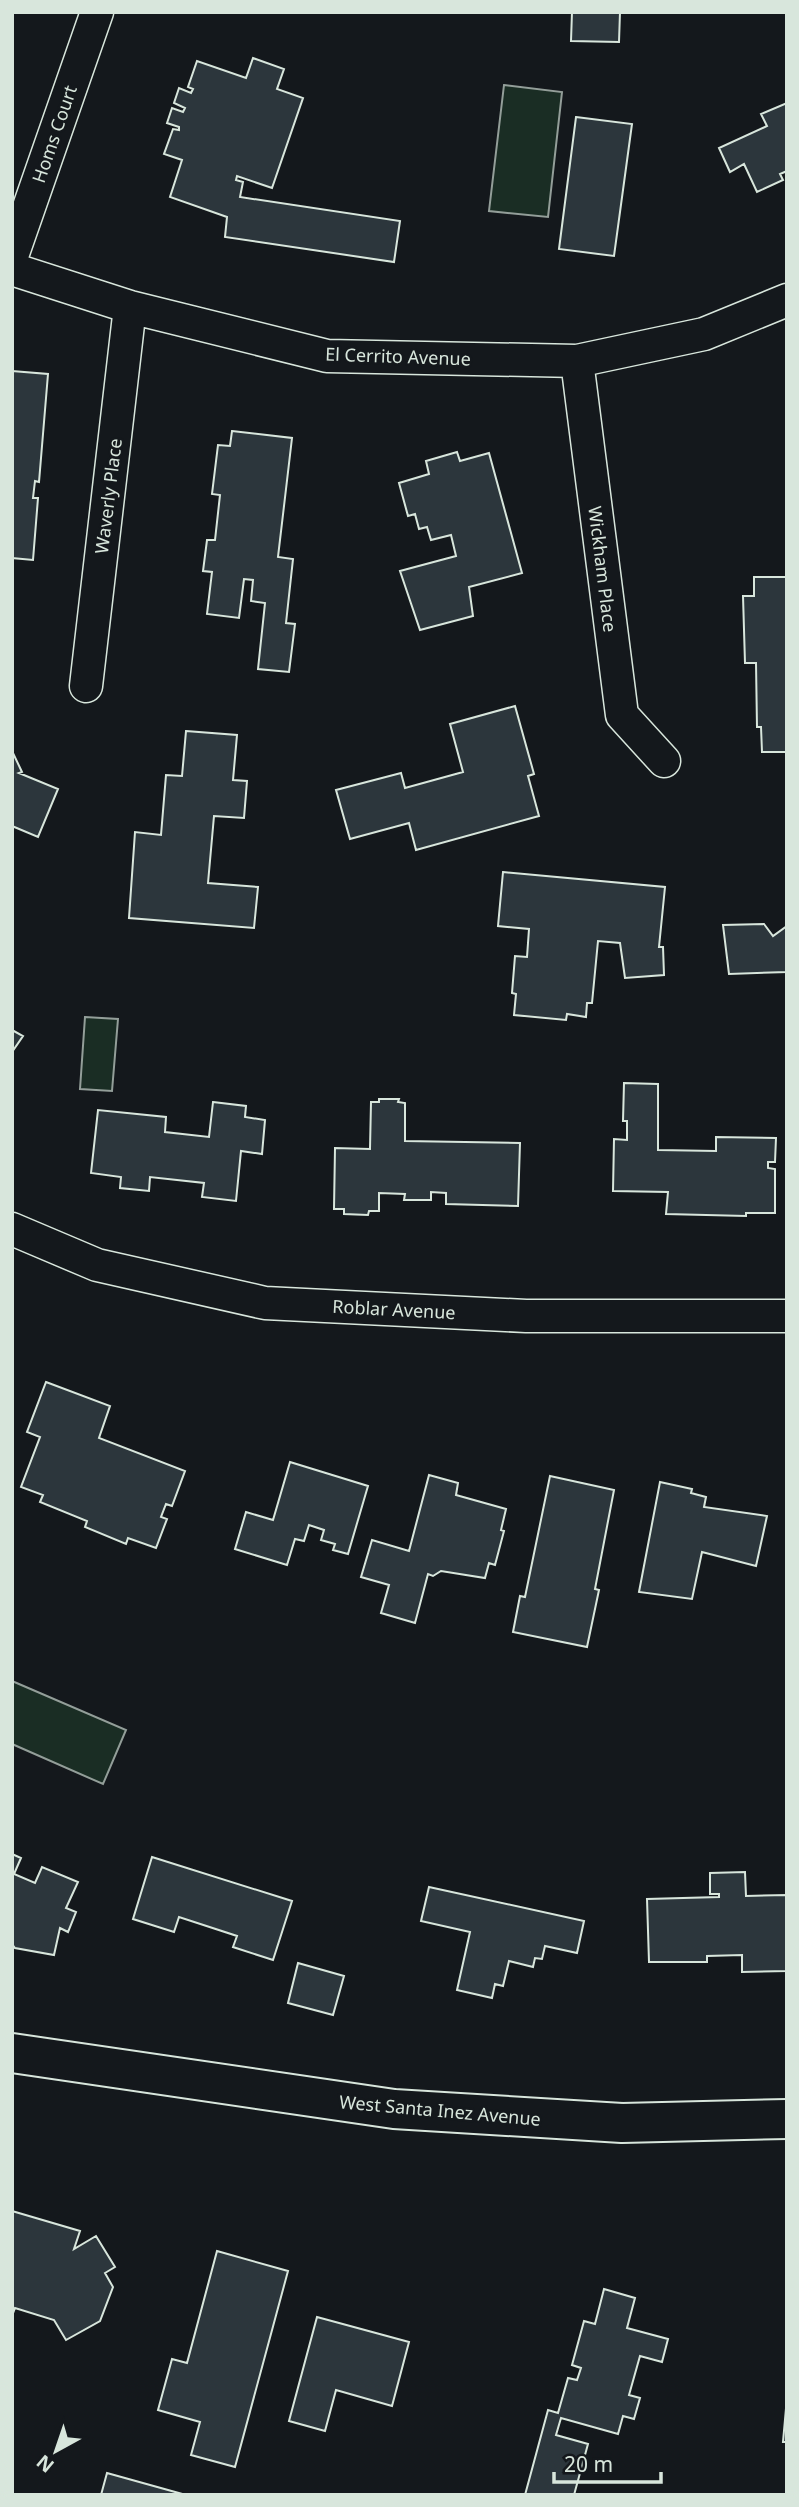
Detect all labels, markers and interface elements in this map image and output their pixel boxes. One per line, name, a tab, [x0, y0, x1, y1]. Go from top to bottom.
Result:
street label: Homs Court	[26, 82, 82, 186]
street label: El Cerrito Avenue	[325, 341, 471, 371]
street label: Waverly Place	[89, 437, 127, 555]
street label: Wickham Place	[583, 505, 623, 633]
street label: Roblar Avenue	[332, 1294, 456, 1324]
street label: West Santa Inez Avenue	[338, 2089, 542, 2131]
north arrow	[21, 2416, 91, 2486]
scale bar	[554, 2440, 661, 2484]
text: N	[31, 2449, 59, 2479]
text: 20 m	[564, 2450, 613, 2478]

